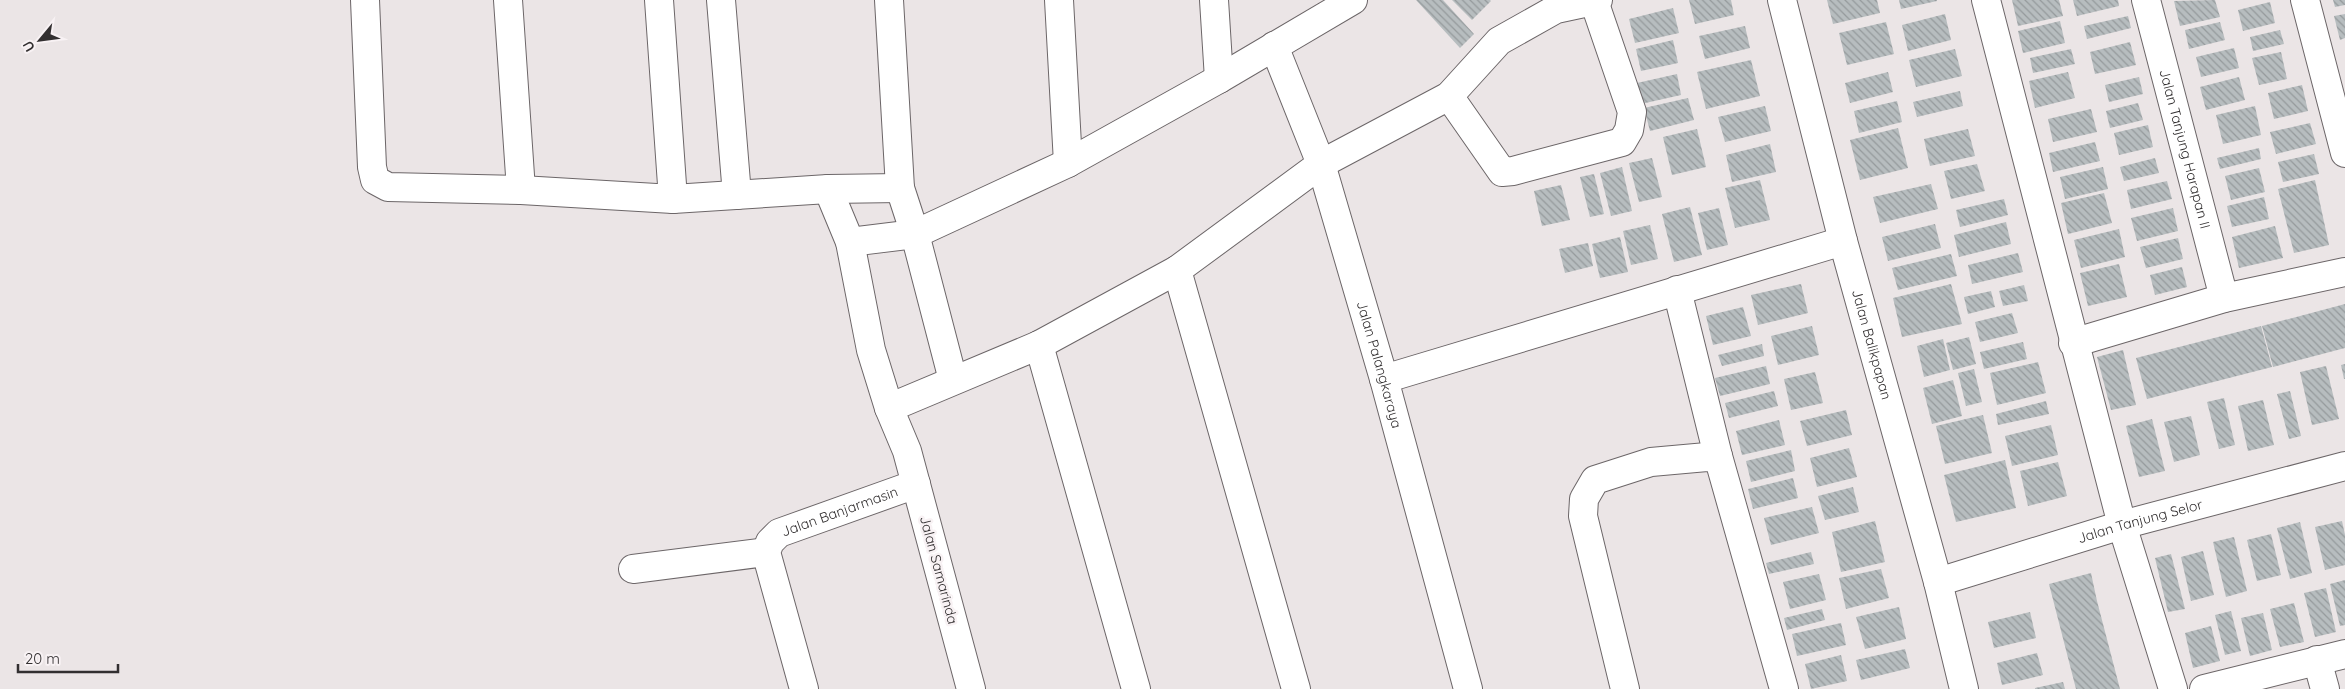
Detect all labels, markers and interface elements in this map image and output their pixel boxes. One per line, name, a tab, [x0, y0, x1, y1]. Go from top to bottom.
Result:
north arrow	[15, 15, 65, 65]
text: U	[18, 38, 39, 55]
street label: Jalan Tanjung Harapan II	[2155, 67, 2215, 231]
street label: Jalan Balikpapan	[1848, 287, 1896, 402]
street label: Jalan Palangkaraya	[1353, 299, 1406, 430]
street label: Jalan Banjarmasin	[779, 482, 900, 540]
street label: Jalan Tanjung Selor	[2075, 495, 2205, 547]
street label: Jalan Samarinda	[916, 514, 962, 626]
scale bar	[18, 642, 118, 674]
text: 20 m	[25, 649, 60, 668]

